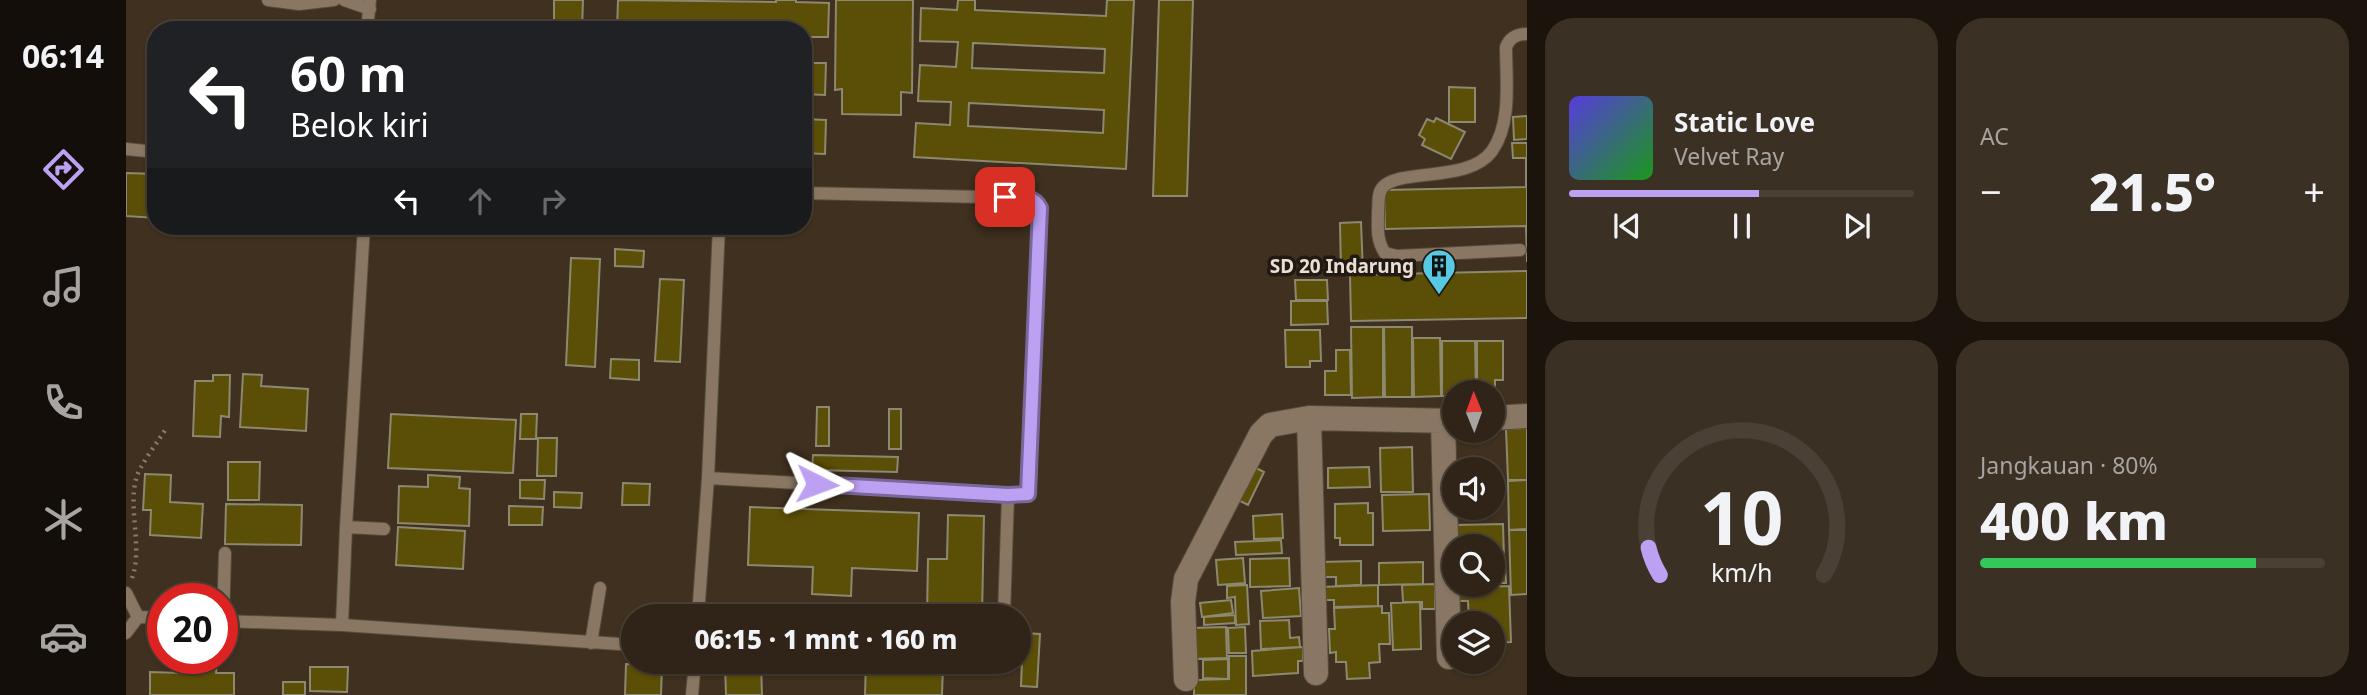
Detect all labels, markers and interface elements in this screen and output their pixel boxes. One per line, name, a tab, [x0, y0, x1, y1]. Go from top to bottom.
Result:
text: 06:14	[22, 34, 104, 77]
text: 60 m	[290, 40, 407, 106]
icon: left	[175, 49, 266, 140]
text: Belok kiri	[290, 103, 429, 146]
text: Static Love	[1674, 104, 1815, 140]
text: AC	[1980, 120, 2009, 152]
text: Velvet Ray	[1674, 140, 1784, 172]
icon: directions	[39, 145, 88, 194]
text: 21.5°	[2089, 155, 2216, 226]
text: −	[1980, 165, 2002, 217]
text: +	[2303, 165, 2325, 217]
pin	[975, 167, 1035, 227]
icon: arrive	[986, 178, 1024, 216]
icon: left	[388, 182, 426, 220]
icon: ahead	[461, 182, 499, 220]
icon: right	[534, 182, 572, 220]
icon: previous	[1608, 207, 1646, 245]
icon: pause	[1723, 207, 1761, 245]
icon: next	[1838, 207, 1876, 245]
building icon: SD 20 Indarung	[1420, 247, 1458, 296]
place label: SD 20 Indarung	[1270, 253, 1414, 279]
icon: music	[39, 262, 88, 311]
icon: phone	[39, 378, 88, 427]
north arrow	[1442, 380, 1505, 443]
map controls	[1442, 380, 1505, 674]
position arrow	[780, 447, 854, 521]
text: Jangkauan · 80%	[1980, 449, 2158, 481]
button: sound	[1442, 457, 1505, 520]
text: 10	[1700, 467, 1783, 566]
text: 400 km	[1980, 484, 2168, 555]
icon: climate	[39, 495, 88, 544]
button: search	[1442, 534, 1505, 597]
text: km/h	[1711, 554, 1772, 588]
speed limit sign: 20	[147, 583, 238, 674]
button: layers	[1442, 611, 1505, 674]
icon: car	[39, 612, 88, 661]
text: 06:15 · 1 mnt · 160 m	[694, 621, 958, 657]

